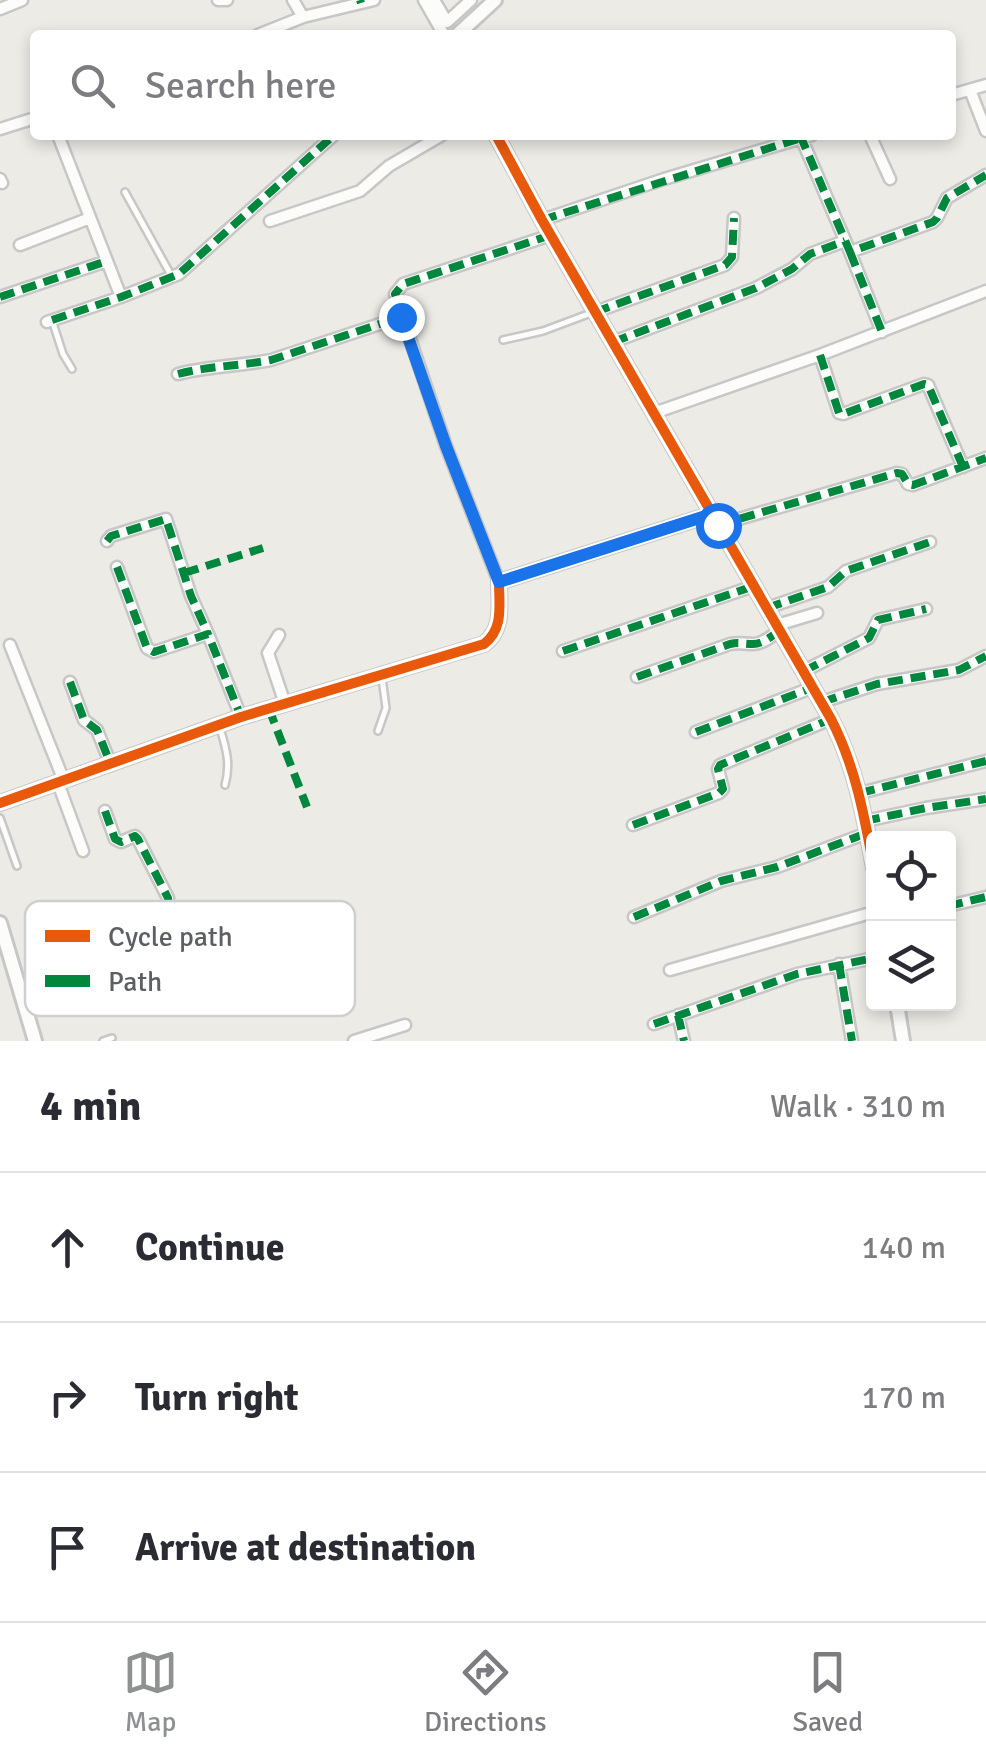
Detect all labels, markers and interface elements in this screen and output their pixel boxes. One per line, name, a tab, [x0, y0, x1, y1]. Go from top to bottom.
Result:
search box	[30, 30, 956, 140]
icon: search	[65, 58, 120, 113]
text: Search here	[145, 62, 337, 109]
route end	[379, 295, 425, 341]
route start	[696, 503, 742, 549]
map controls	[866, 831, 956, 1011]
button: locate	[866, 831, 956, 921]
legend	[25, 901, 355, 1016]
text: Cycle path	[108, 920, 233, 954]
button: layers	[866, 921, 956, 1011]
text: Path	[108, 965, 162, 999]
text: 4 min	[40, 1081, 141, 1132]
text: Walk · 310 m	[770, 1087, 946, 1126]
icon: ahead	[40, 1220, 95, 1275]
text: Continue	[135, 1224, 285, 1271]
text: 140 m	[862, 1228, 946, 1267]
icon: right	[40, 1370, 95, 1425]
text: Turn right	[135, 1374, 299, 1421]
text: 170 m	[862, 1378, 946, 1417]
icon: arrive	[40, 1520, 95, 1575]
text: Arrive at destination	[135, 1524, 476, 1571]
tab: Map	[123, 1645, 178, 1739]
tab: Directions	[424, 1645, 546, 1739]
tab: Saved	[792, 1645, 863, 1739]

